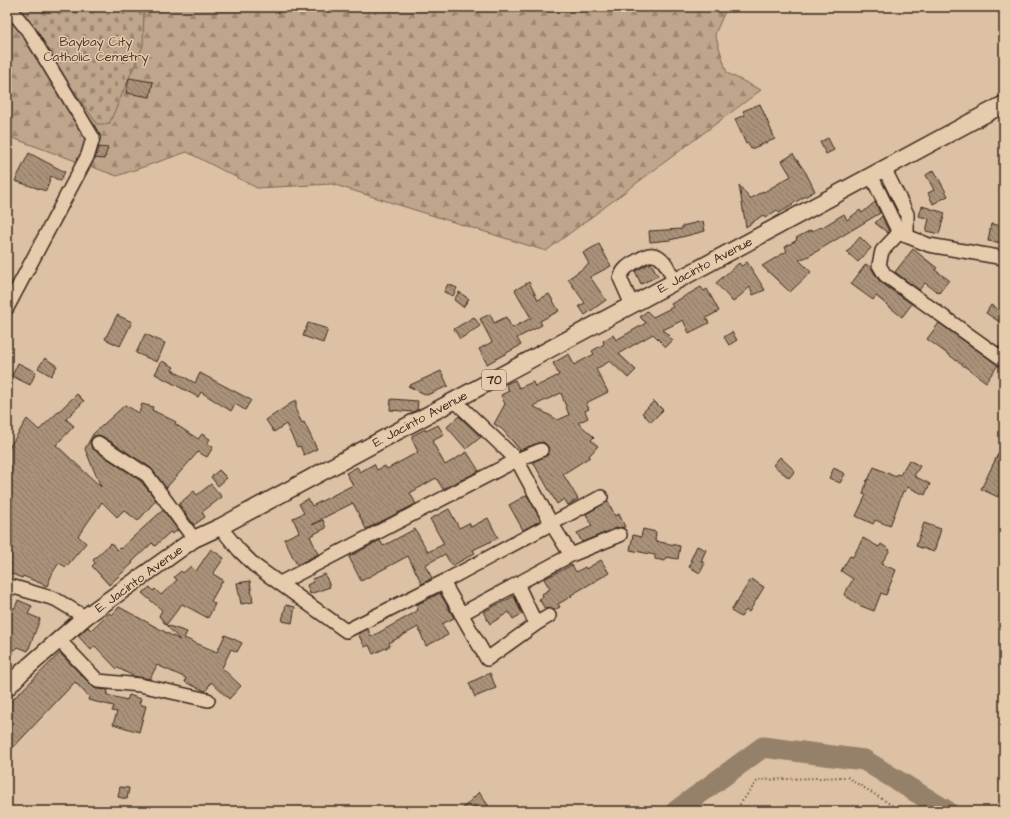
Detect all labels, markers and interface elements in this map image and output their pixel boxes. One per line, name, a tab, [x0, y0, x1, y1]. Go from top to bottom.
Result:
park label: Baybay City Catholic Cemetry	[43, 33, 149, 67]
street label: E. Jacinto Avenue	[654, 232, 756, 298]
road number: 70	[482, 370, 506, 390]
street label: E. Jacinto Avenue	[369, 386, 471, 452]
street label: E. Jacinto Avenue	[91, 541, 187, 617]

